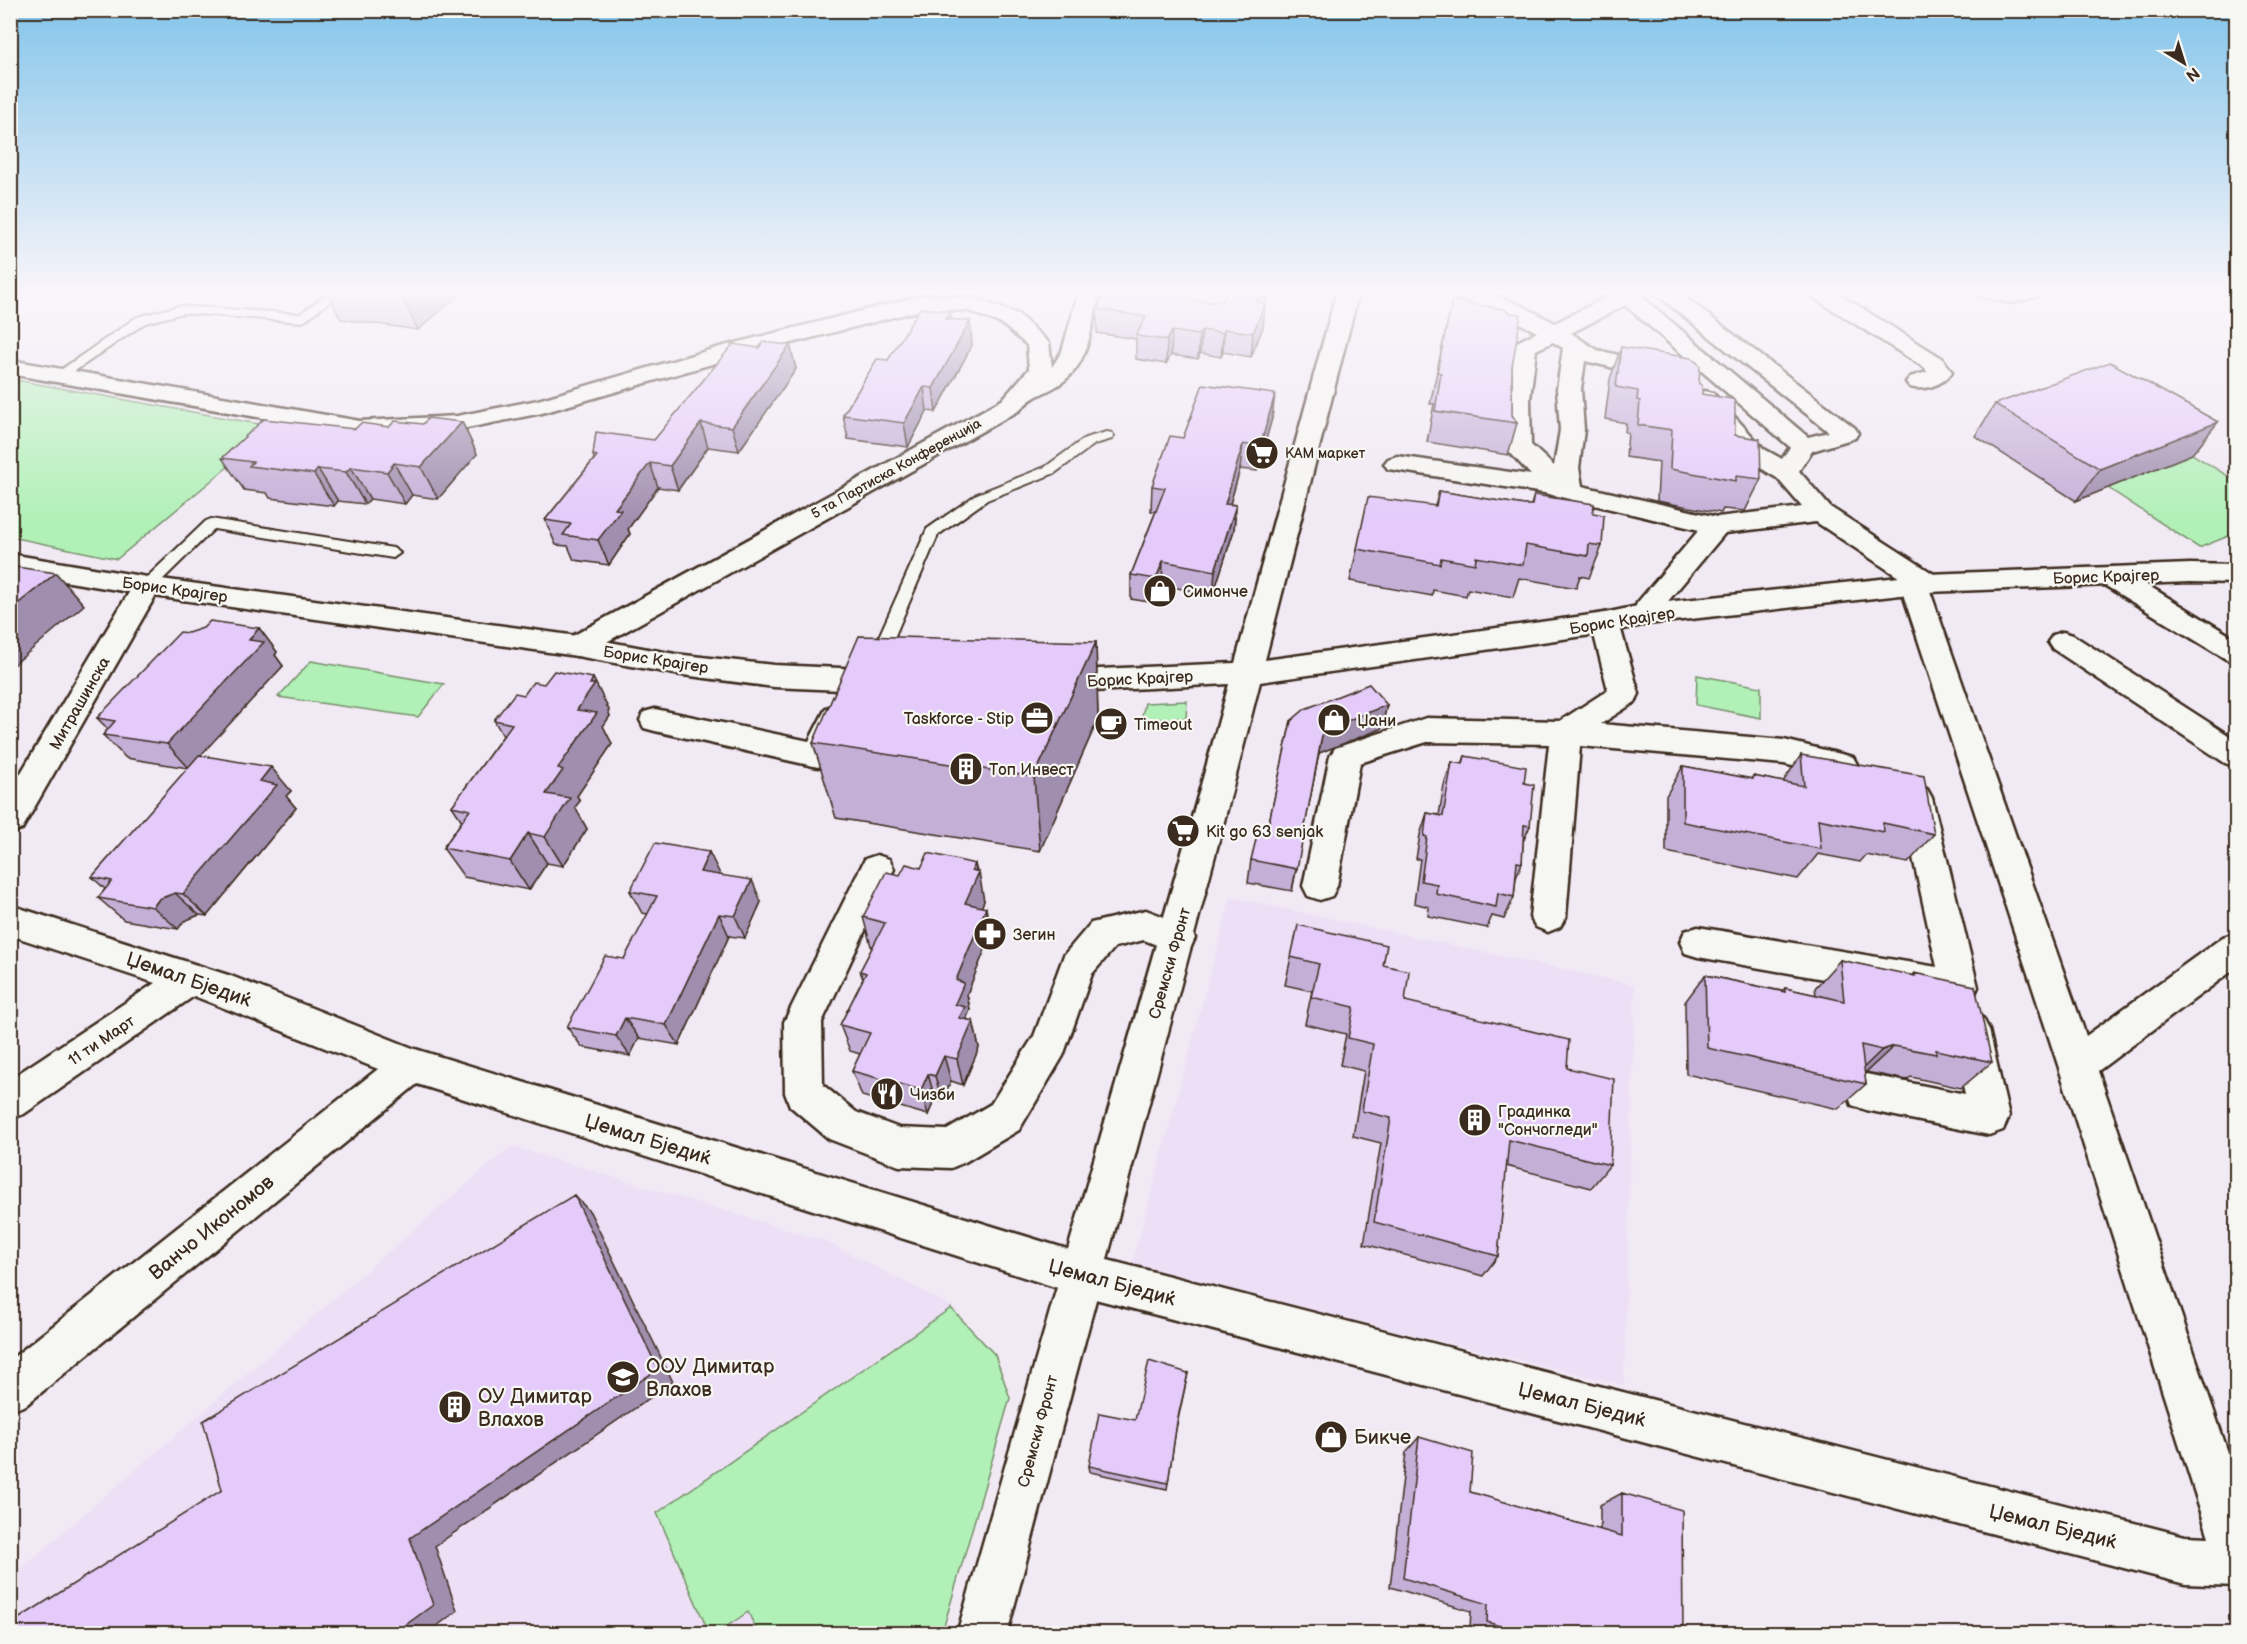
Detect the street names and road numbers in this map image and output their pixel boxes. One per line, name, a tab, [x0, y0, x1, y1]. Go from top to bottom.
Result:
street label: 5 та Партиска Конференција	[808, 414, 985, 522]
street label: Борис Крајгер	[2053, 566, 2159, 589]
street label: Борис Крајгер	[121, 574, 229, 607]
street label: Борис Крајгер	[1568, 604, 1676, 639]
street label: Борис Крајгер	[602, 643, 710, 678]
street label: Митрашинска	[46, 653, 115, 754]
street label: Борис Крајгер	[1087, 667, 1194, 692]
street label: Сремски Фронт	[1145, 905, 1196, 1021]
street label: Џемал Бједиќ	[123, 947, 255, 1013]
street label: 11 ти Март	[65, 1012, 139, 1070]
street label: Џемал Бједиќ	[582, 1109, 714, 1171]
street label: Ванчо Икономов	[144, 1170, 279, 1285]
street label: Џемал Бједиќ	[1045, 1254, 1179, 1312]
street label: Сремски Фронт	[1014, 1373, 1063, 1489]
street label: Џемал Бједиќ	[1515, 1377, 1649, 1433]
street label: Џемал Бједиќ	[1986, 1499, 2120, 1555]

